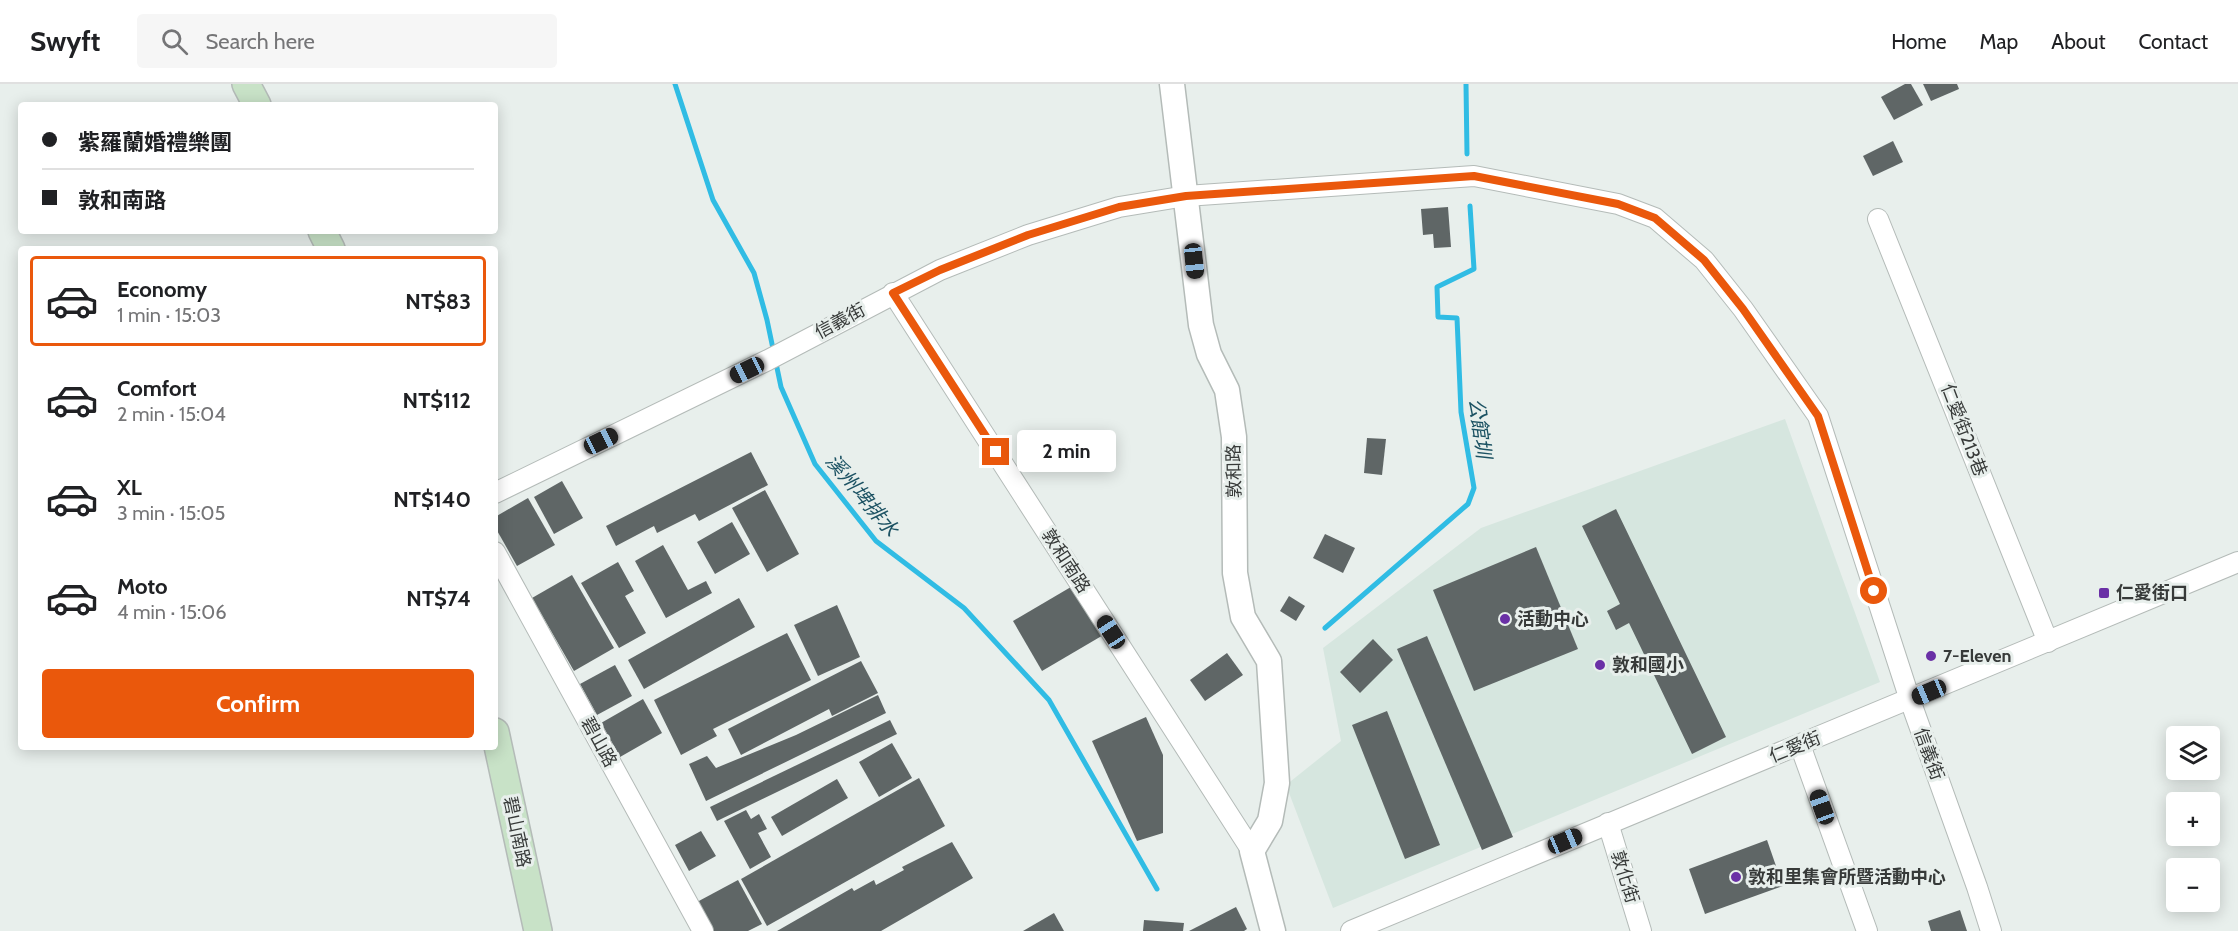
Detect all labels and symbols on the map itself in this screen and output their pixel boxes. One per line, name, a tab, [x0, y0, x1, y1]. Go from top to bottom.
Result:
car	[1183, 242, 1205, 280]
street label: 信義街	[811, 299, 869, 343]
car	[727, 354, 767, 386]
street label: 仁愛街213巷	[1936, 381, 1992, 479]
water label: 公館圳	[1464, 397, 1496, 462]
car	[581, 425, 621, 457]
callout: 2 min	[1017, 431, 1116, 473]
route end	[982, 438, 1009, 465]
street label: 敦和路	[1223, 444, 1245, 498]
water label: 溪州埤排水	[821, 449, 904, 542]
street label: 敦和南路	[1037, 525, 1095, 597]
route start	[1860, 577, 1887, 604]
place label: 仁愛街口	[2116, 582, 2188, 604]
marker: 仁愛街口	[2097, 586, 2111, 600]
place label: 活動中心	[1517, 608, 1589, 630]
car	[1094, 612, 1128, 652]
marker: 活動中心	[1498, 612, 1512, 626]
place label: 7-Eleven	[1943, 645, 2011, 667]
marker: 7-Eleven	[1924, 649, 1938, 663]
place label: 敦和國小	[1612, 654, 1684, 676]
marker: 敦和國小	[1593, 658, 1607, 672]
car	[1909, 677, 1949, 707]
street label: 碧山路	[576, 713, 622, 771]
street label: 信義街	[1909, 725, 1949, 783]
street label: 仁愛街	[1766, 727, 1824, 767]
car	[1807, 787, 1837, 827]
street label: 碧山南路	[499, 794, 535, 870]
car	[1545, 826, 1585, 856]
street label: 敦化街	[1607, 848, 1643, 906]
place label: 敦和里集會所暨活動中心	[1748, 866, 1946, 888]
marker: 敦和里集會所暨活動中心	[1729, 870, 1743, 884]

